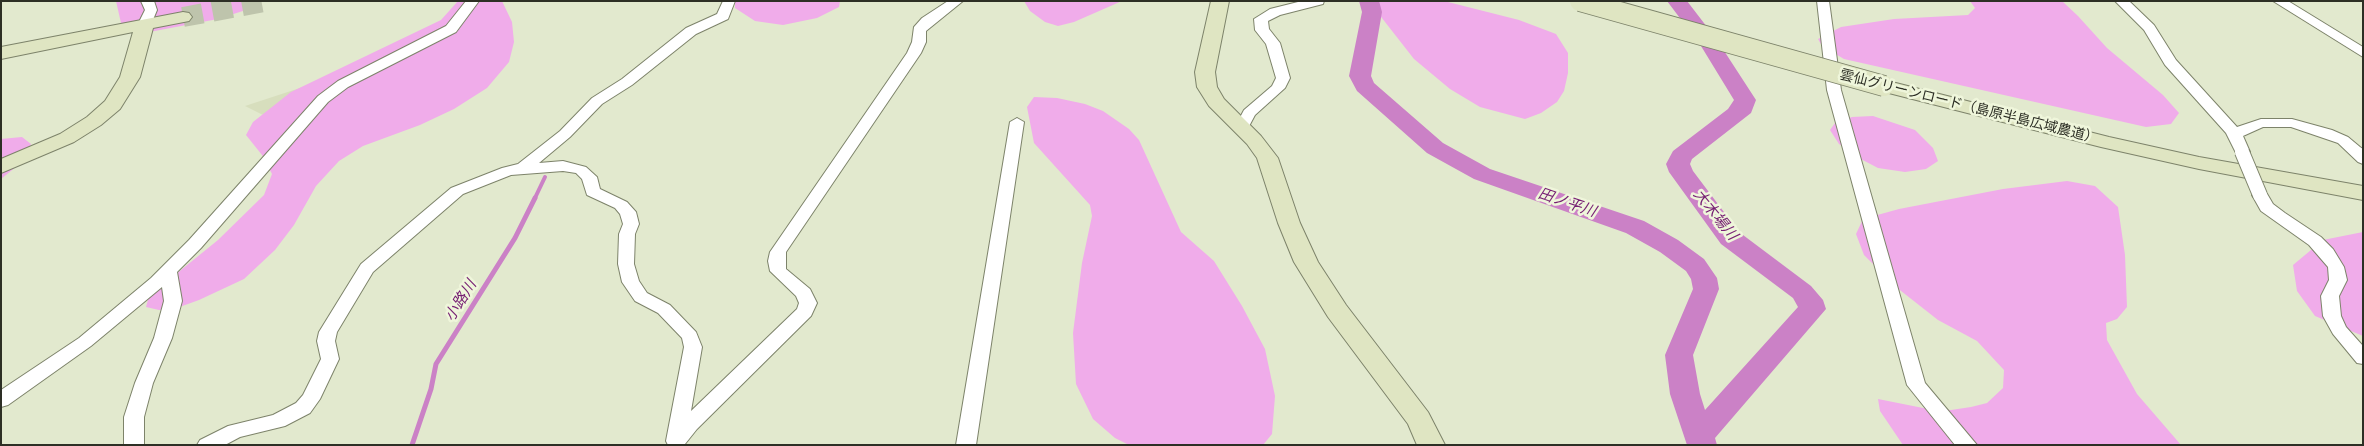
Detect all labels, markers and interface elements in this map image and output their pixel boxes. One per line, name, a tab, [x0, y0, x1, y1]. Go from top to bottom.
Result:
street label: 雲仙グリーンロード（島原半島広域農道）	[1838, 67, 2100, 147]
water label: 田ノ平川	[1536, 185, 1598, 221]
water label: 大木場川	[1689, 186, 1741, 244]
water label: 小路川	[441, 277, 481, 325]

